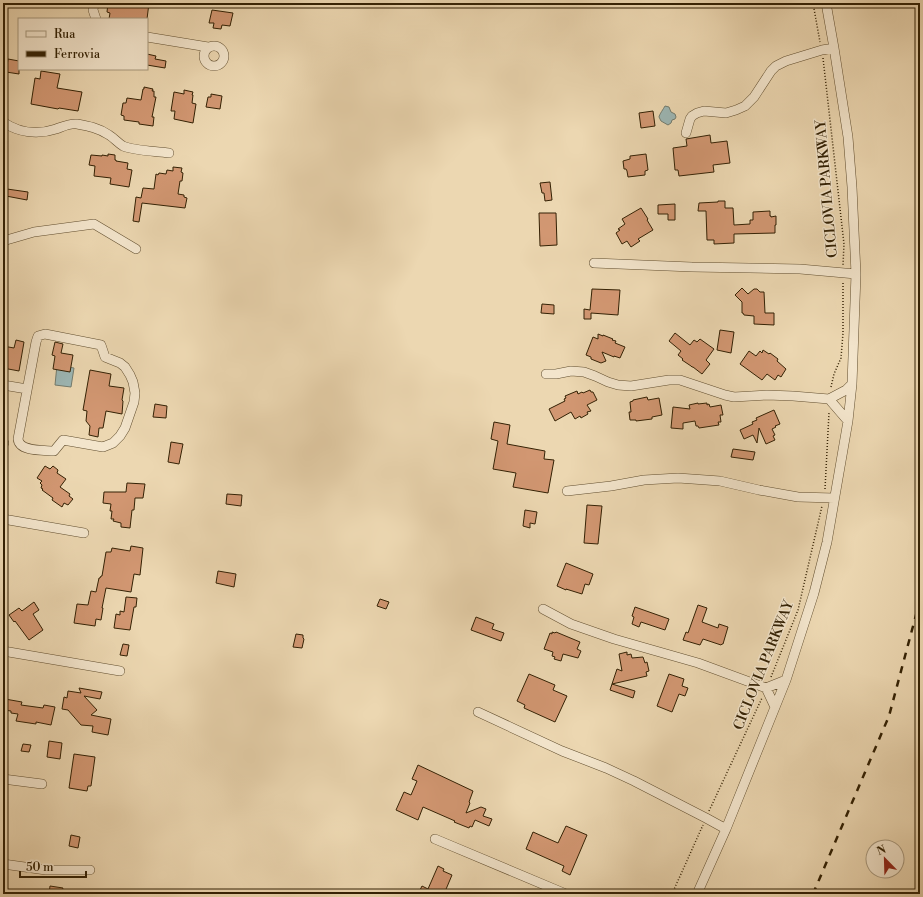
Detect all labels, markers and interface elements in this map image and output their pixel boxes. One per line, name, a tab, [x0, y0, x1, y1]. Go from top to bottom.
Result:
legend	[18, 18, 148, 70]
text: Rua	[54, 27, 76, 42]
text: Ferrovia	[54, 47, 101, 62]
street label: CICLOVIA PARKWAY	[812, 118, 842, 259]
street label: CICLOVIA PARKWAY	[730, 597, 798, 733]
north arrow	[865, 839, 905, 879]
text: N	[875, 842, 888, 859]
scale bar	[20, 853, 86, 879]
text: 50 m	[26, 860, 54, 875]

